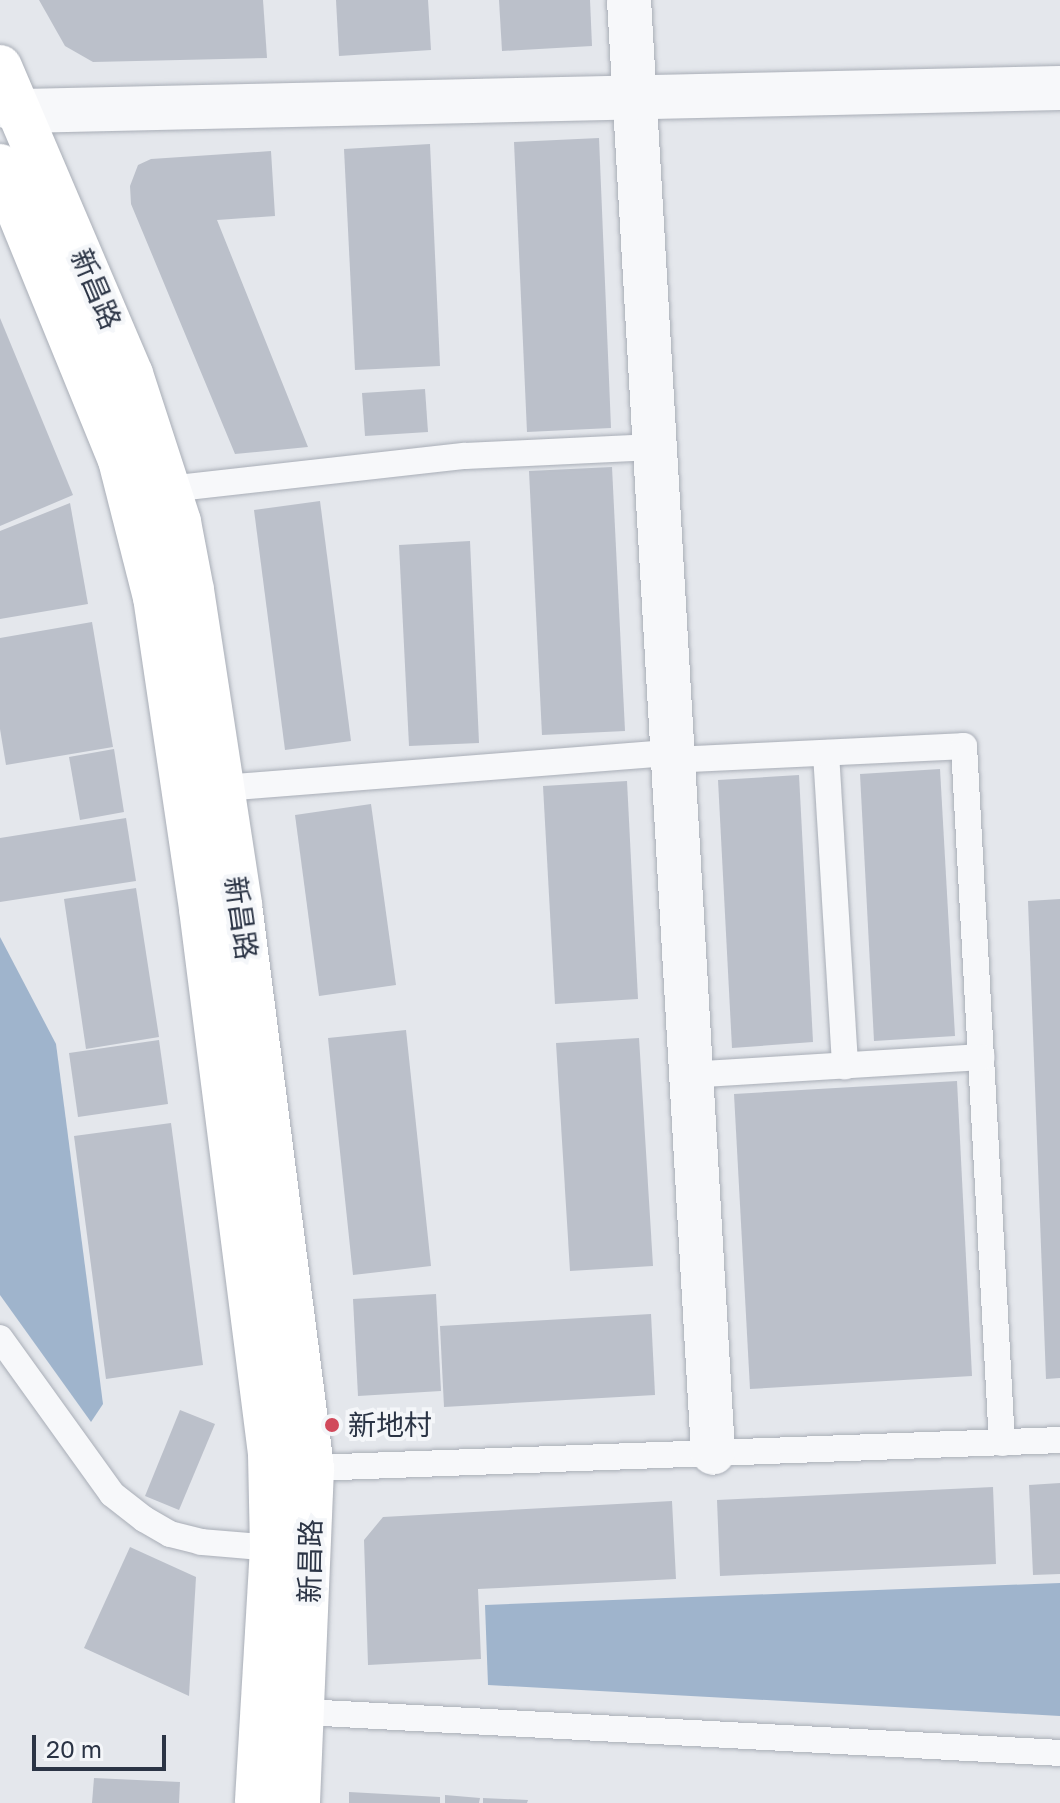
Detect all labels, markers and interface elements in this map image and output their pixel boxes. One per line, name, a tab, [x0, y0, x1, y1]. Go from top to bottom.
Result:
street label: 新昌路	[64, 244, 128, 334]
street label: 新昌路	[219, 874, 263, 962]
place label: 新地村	[348, 1408, 432, 1442]
marker: 新地村	[323, 1416, 341, 1434]
street label: 新昌路	[292, 1519, 328, 1603]
scale bar	[36, 1719, 170, 1769]
text: 20 m	[46, 1734, 102, 1763]

